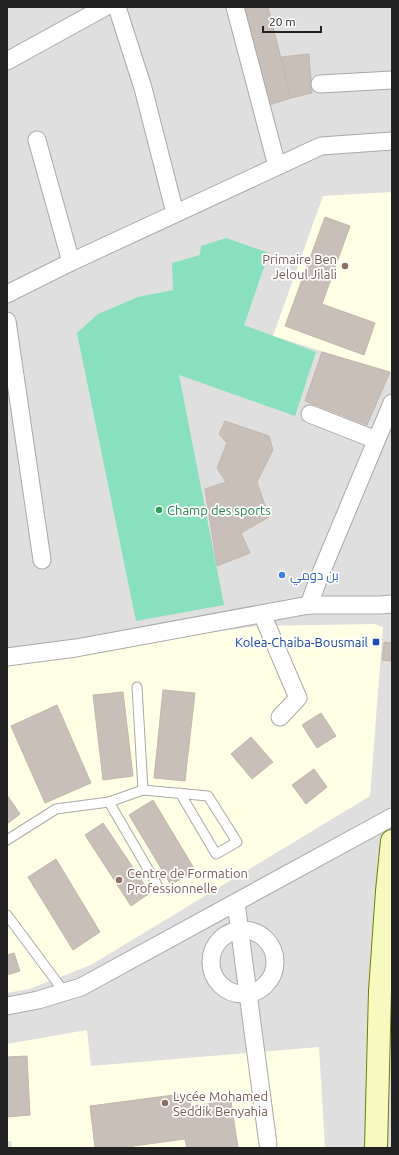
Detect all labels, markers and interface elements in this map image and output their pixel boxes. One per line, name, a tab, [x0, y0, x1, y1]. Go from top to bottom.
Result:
scale bar	[263, 8, 321, 34]
text: 20 m	[269, 15, 296, 28]
place label: Primaire Ben Jeloul Jilali	[262, 252, 337, 281]
marker: Primaire Ben Jeloul Jilali	[340, 261, 350, 271]
place label: Champ des sports	[167, 503, 271, 517]
marker: Champ des sports	[154, 505, 164, 515]
place label: بن دومي	[290, 568, 339, 586]
marker: بن دومي	[277, 570, 287, 580]
place label: Kolea-Chaiba-Bousmail	[235, 635, 369, 649]
marker: Kolea-Chaiba-Bousmail	[371, 637, 381, 647]
place label: Centre de Formation Professionnelle	[127, 866, 248, 895]
marker: Centre de Formation Professionnelle	[114, 875, 124, 885]
place label: Lycée Mohamed Seddik Benyahia	[173, 1089, 268, 1118]
marker: Lycée Mohamed Seddik Benyahia	[160, 1098, 170, 1108]

